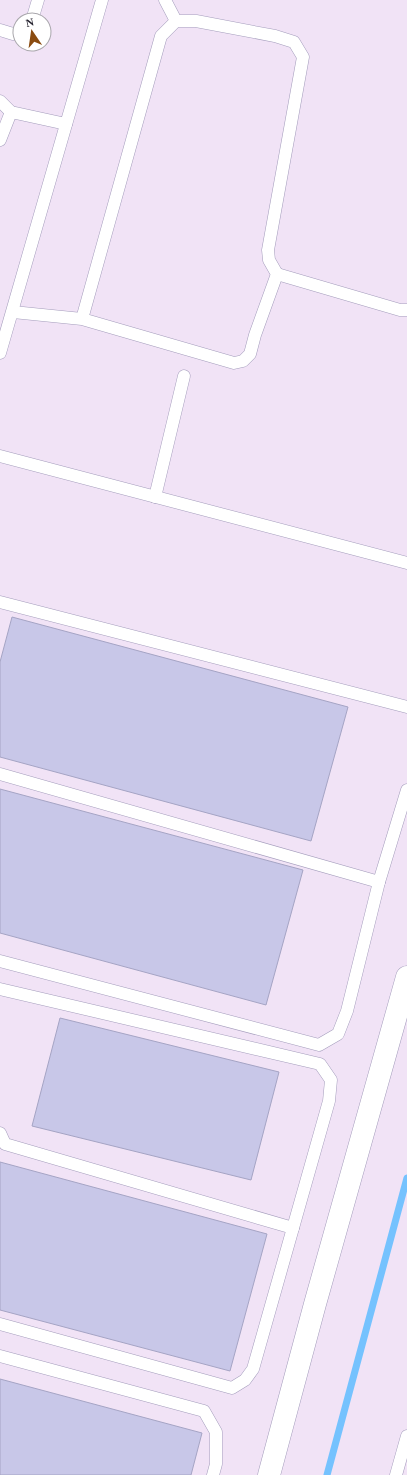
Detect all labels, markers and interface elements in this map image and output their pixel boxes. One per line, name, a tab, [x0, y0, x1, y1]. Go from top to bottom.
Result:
north arrow	[12, 12, 52, 52]
text: N	[25, 16, 35, 29]

